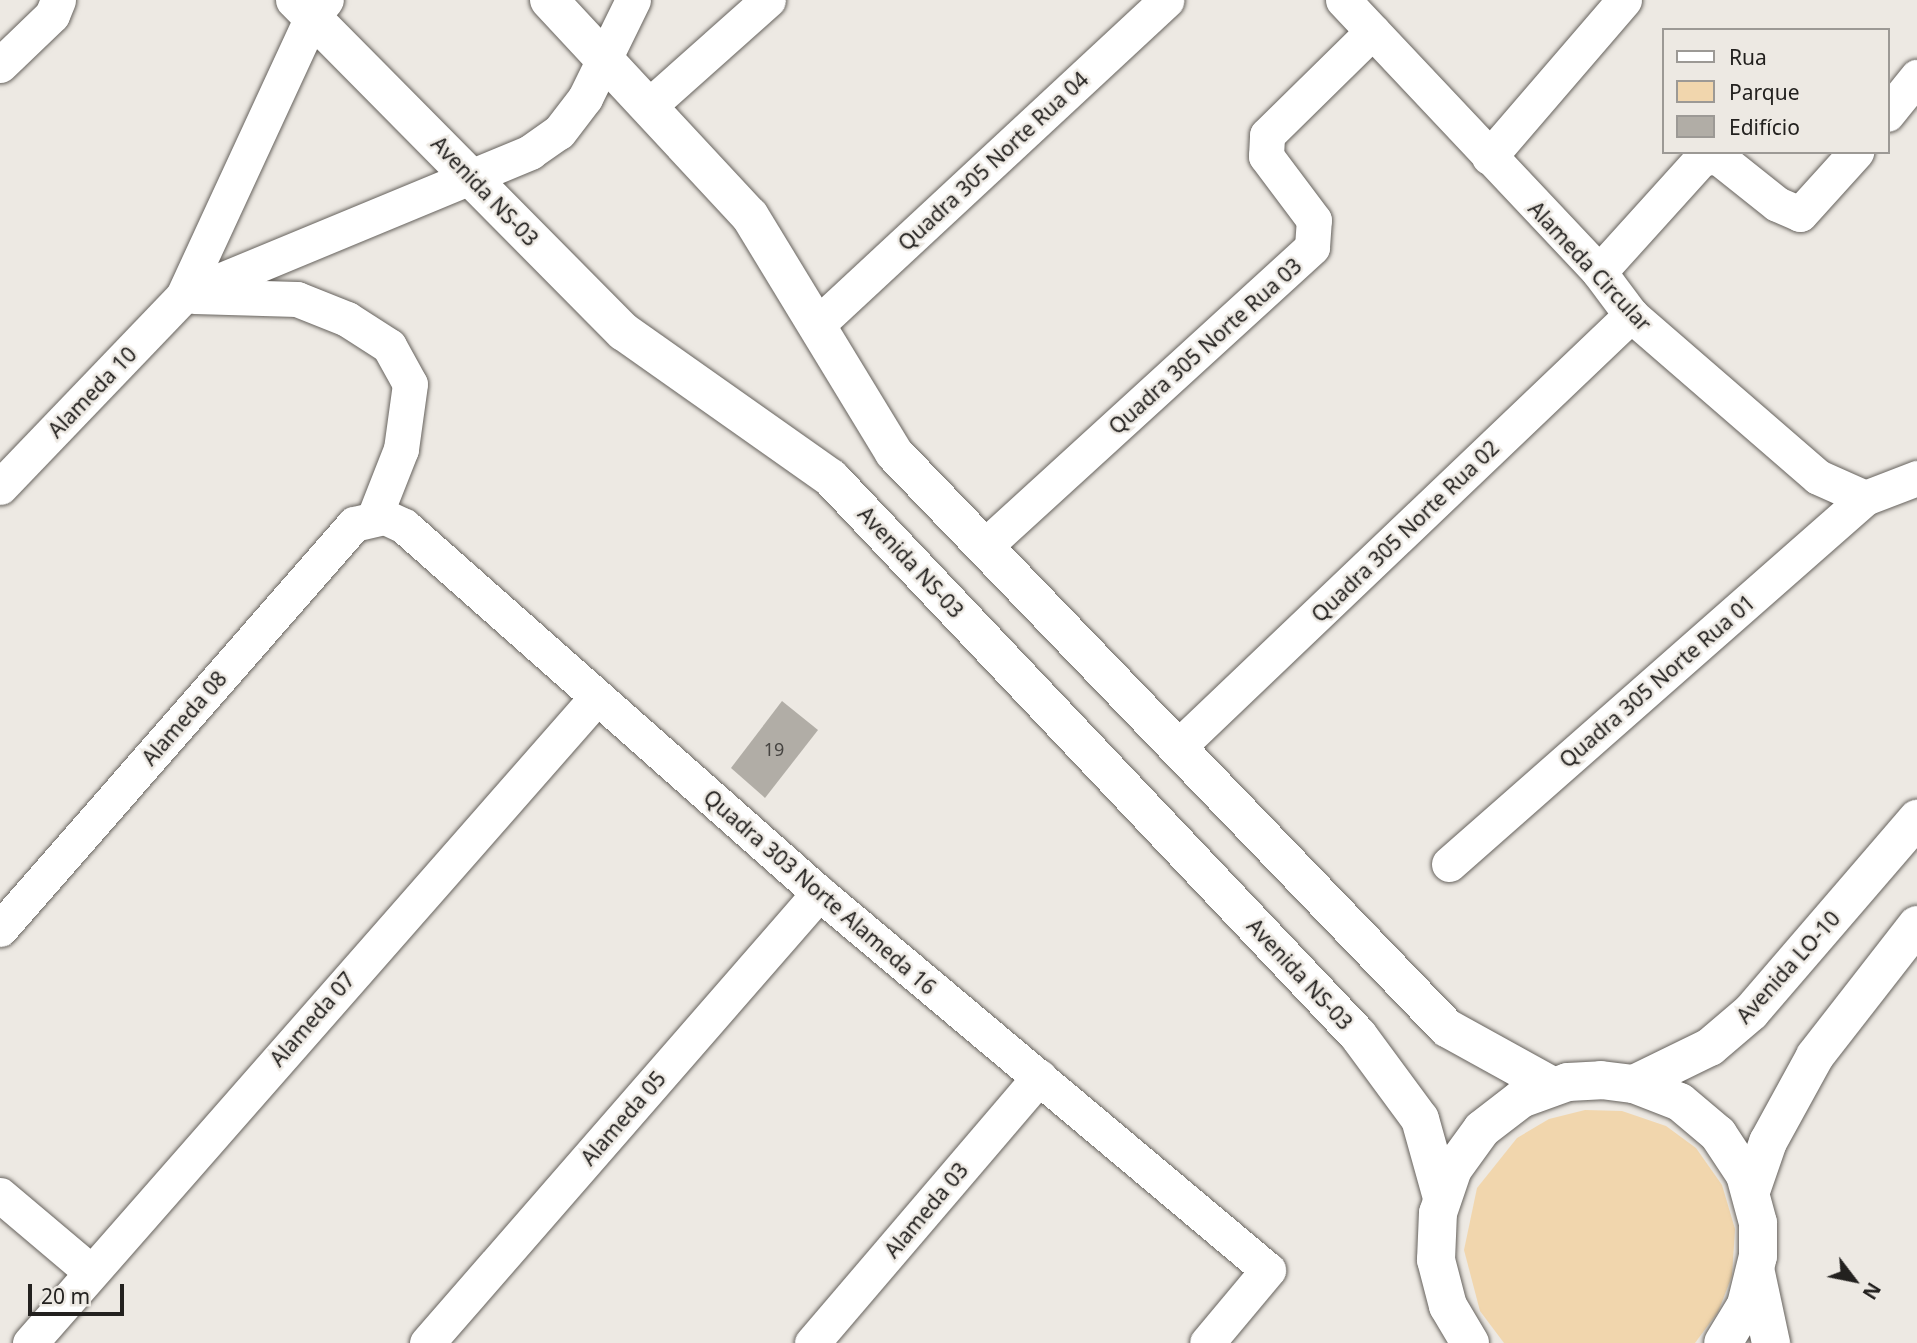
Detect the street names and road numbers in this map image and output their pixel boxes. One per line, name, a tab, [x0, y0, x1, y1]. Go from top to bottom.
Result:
street label: Quadra 305 Norte Rua 04	[893, 66, 1093, 256]
street label: Avenida NS-03	[426, 131, 544, 251]
street label: Alameda Circular	[1523, 196, 1657, 336]
street label: Quadra 305 Norte Rua 03	[1103, 253, 1307, 439]
street label: Alameda 10	[43, 341, 141, 443]
street label: Quadra 305 Norte Rua 02	[1306, 435, 1504, 627]
street label: Avenida NS-03	[853, 501, 969, 623]
street label: Quadra 305 Norte Rua 01	[1554, 589, 1760, 773]
street label: Alameda 08	[136, 666, 232, 770]
street label: Quadra 303 Norte Alameda 16	[699, 784, 941, 1000]
street label: Avenida LO-10	[1731, 906, 1845, 1028]
street label: Avenida NS-03	[1242, 913, 1358, 1035]
street label: Alameda 07	[264, 967, 360, 1071]
street label: Alameda 05	[575, 1066, 671, 1170]
street label: Alameda 03	[879, 1157, 973, 1263]

